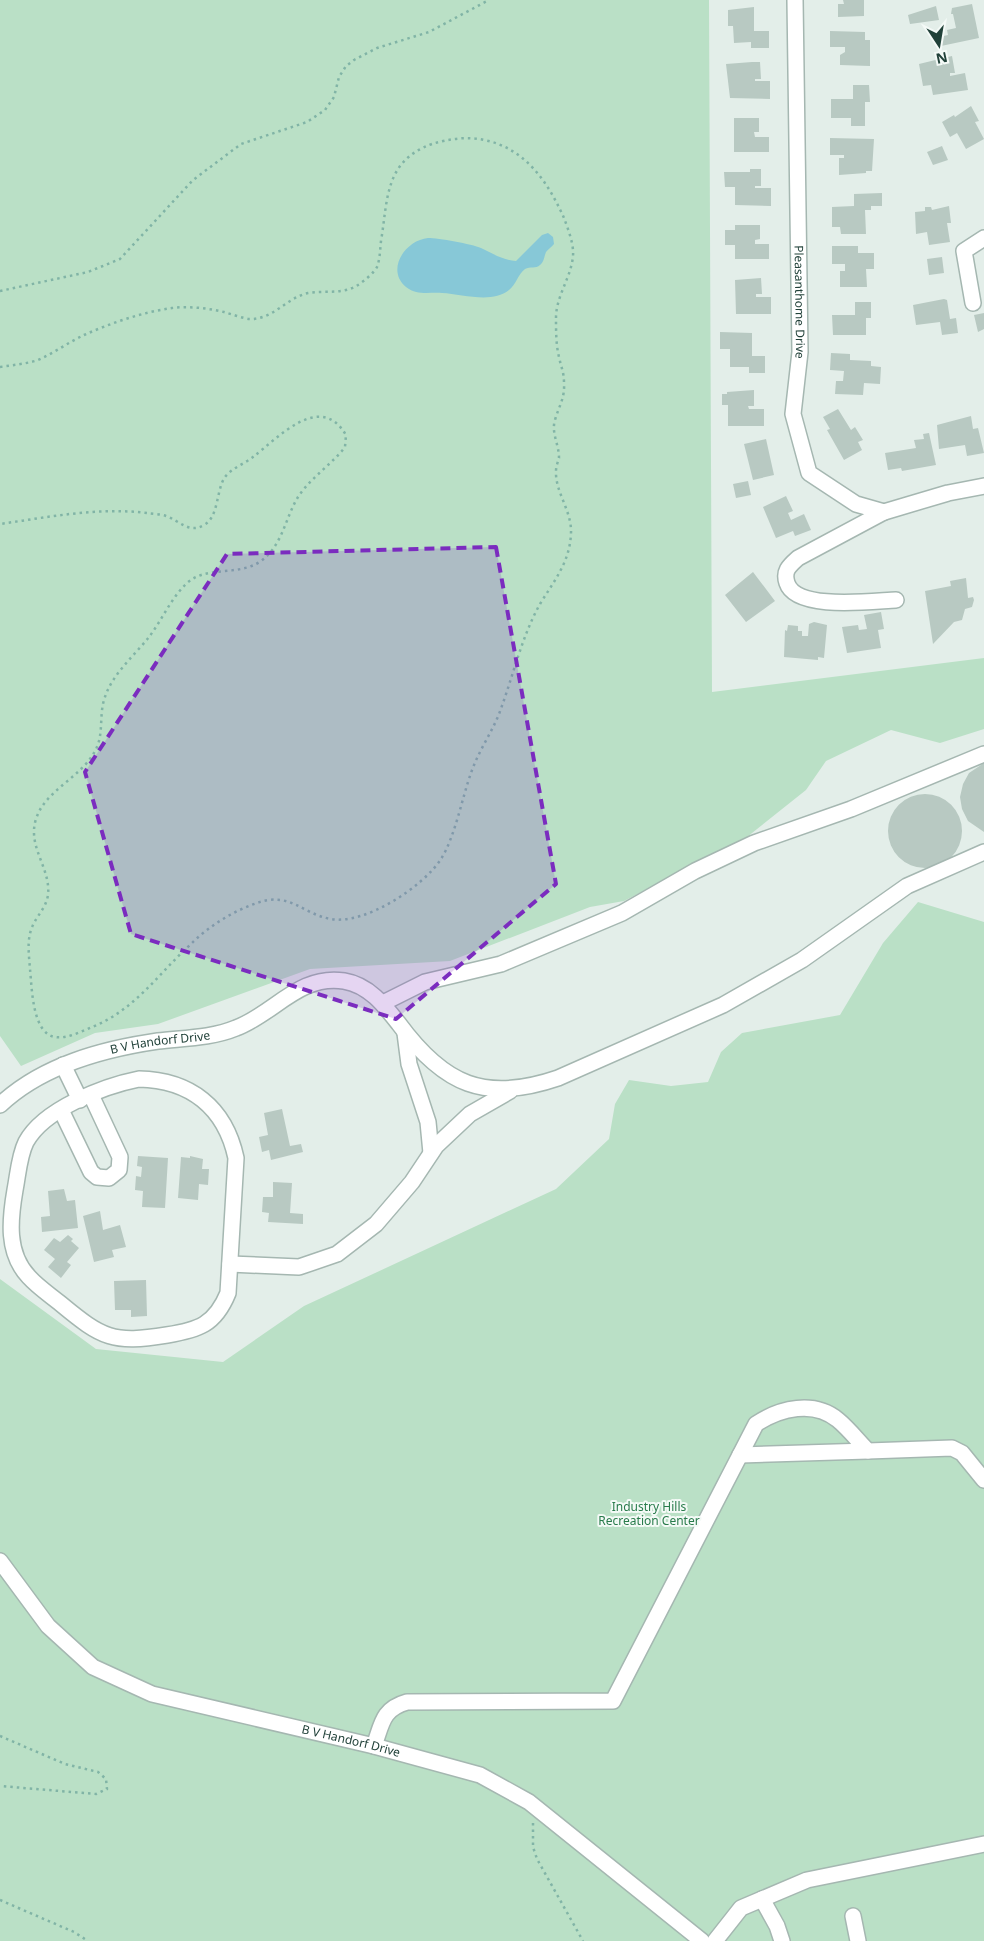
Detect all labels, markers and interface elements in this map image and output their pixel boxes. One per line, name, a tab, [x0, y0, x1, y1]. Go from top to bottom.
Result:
north arrow	[914, 20, 964, 70]
text: N	[934, 48, 949, 69]
street label: Pleasanthome Drive	[790, 245, 809, 360]
street label: B V Handorf Drive	[108, 1026, 212, 1058]
park label: Industry Hills Recreation Center	[598, 1498, 700, 1529]
street label: B V Handorf Drive	[300, 1720, 403, 1761]

